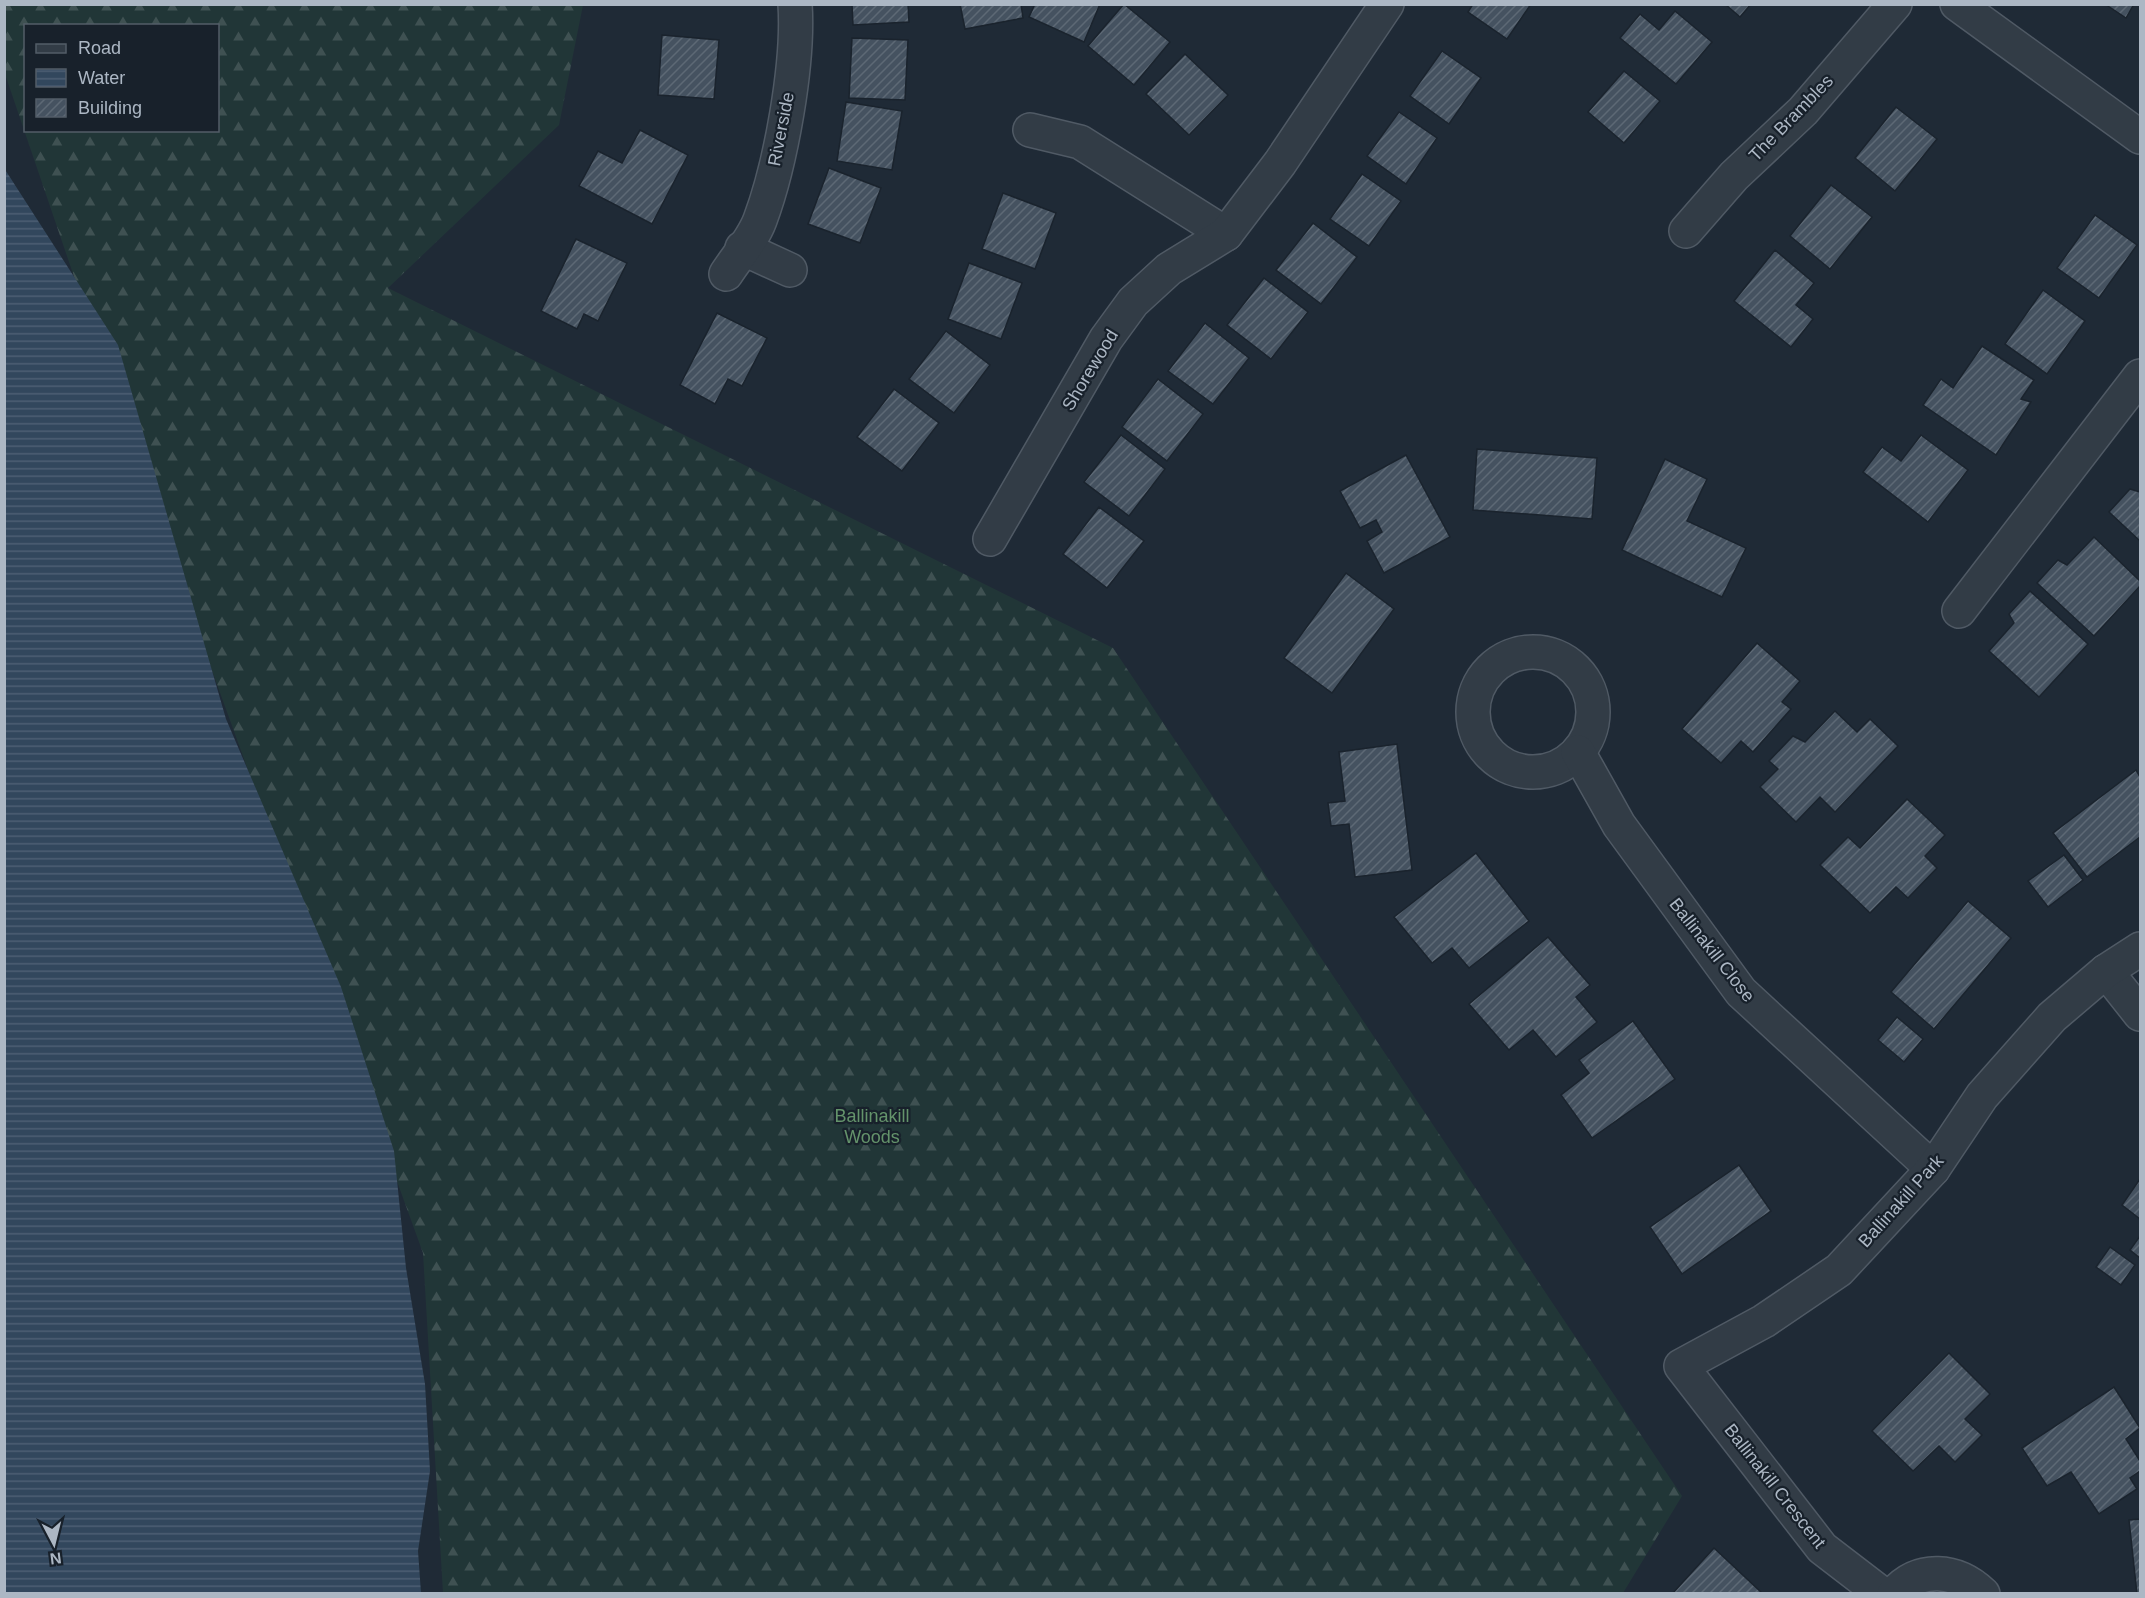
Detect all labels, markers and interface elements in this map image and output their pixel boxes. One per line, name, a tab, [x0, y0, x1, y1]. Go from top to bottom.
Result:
legend	[24, 24, 219, 132]
text: Road	[78, 38, 121, 58]
text: Water	[78, 68, 125, 88]
street label: The Brambles	[1745, 71, 1837, 165]
street label: Riverside	[764, 90, 798, 168]
text: Building	[78, 98, 142, 118]
street label: Shorewood	[1058, 326, 1122, 414]
street label: Ballinakill Close	[1665, 894, 1759, 1006]
park label: Ballinakill Woods	[834, 1106, 910, 1147]
street label: Ballinakill Park	[1854, 1150, 1948, 1251]
street label: Ballinakill Crescent	[1720, 1420, 1830, 1552]
north arrow	[24, 1514, 84, 1574]
text: N	[49, 1549, 63, 1568]

